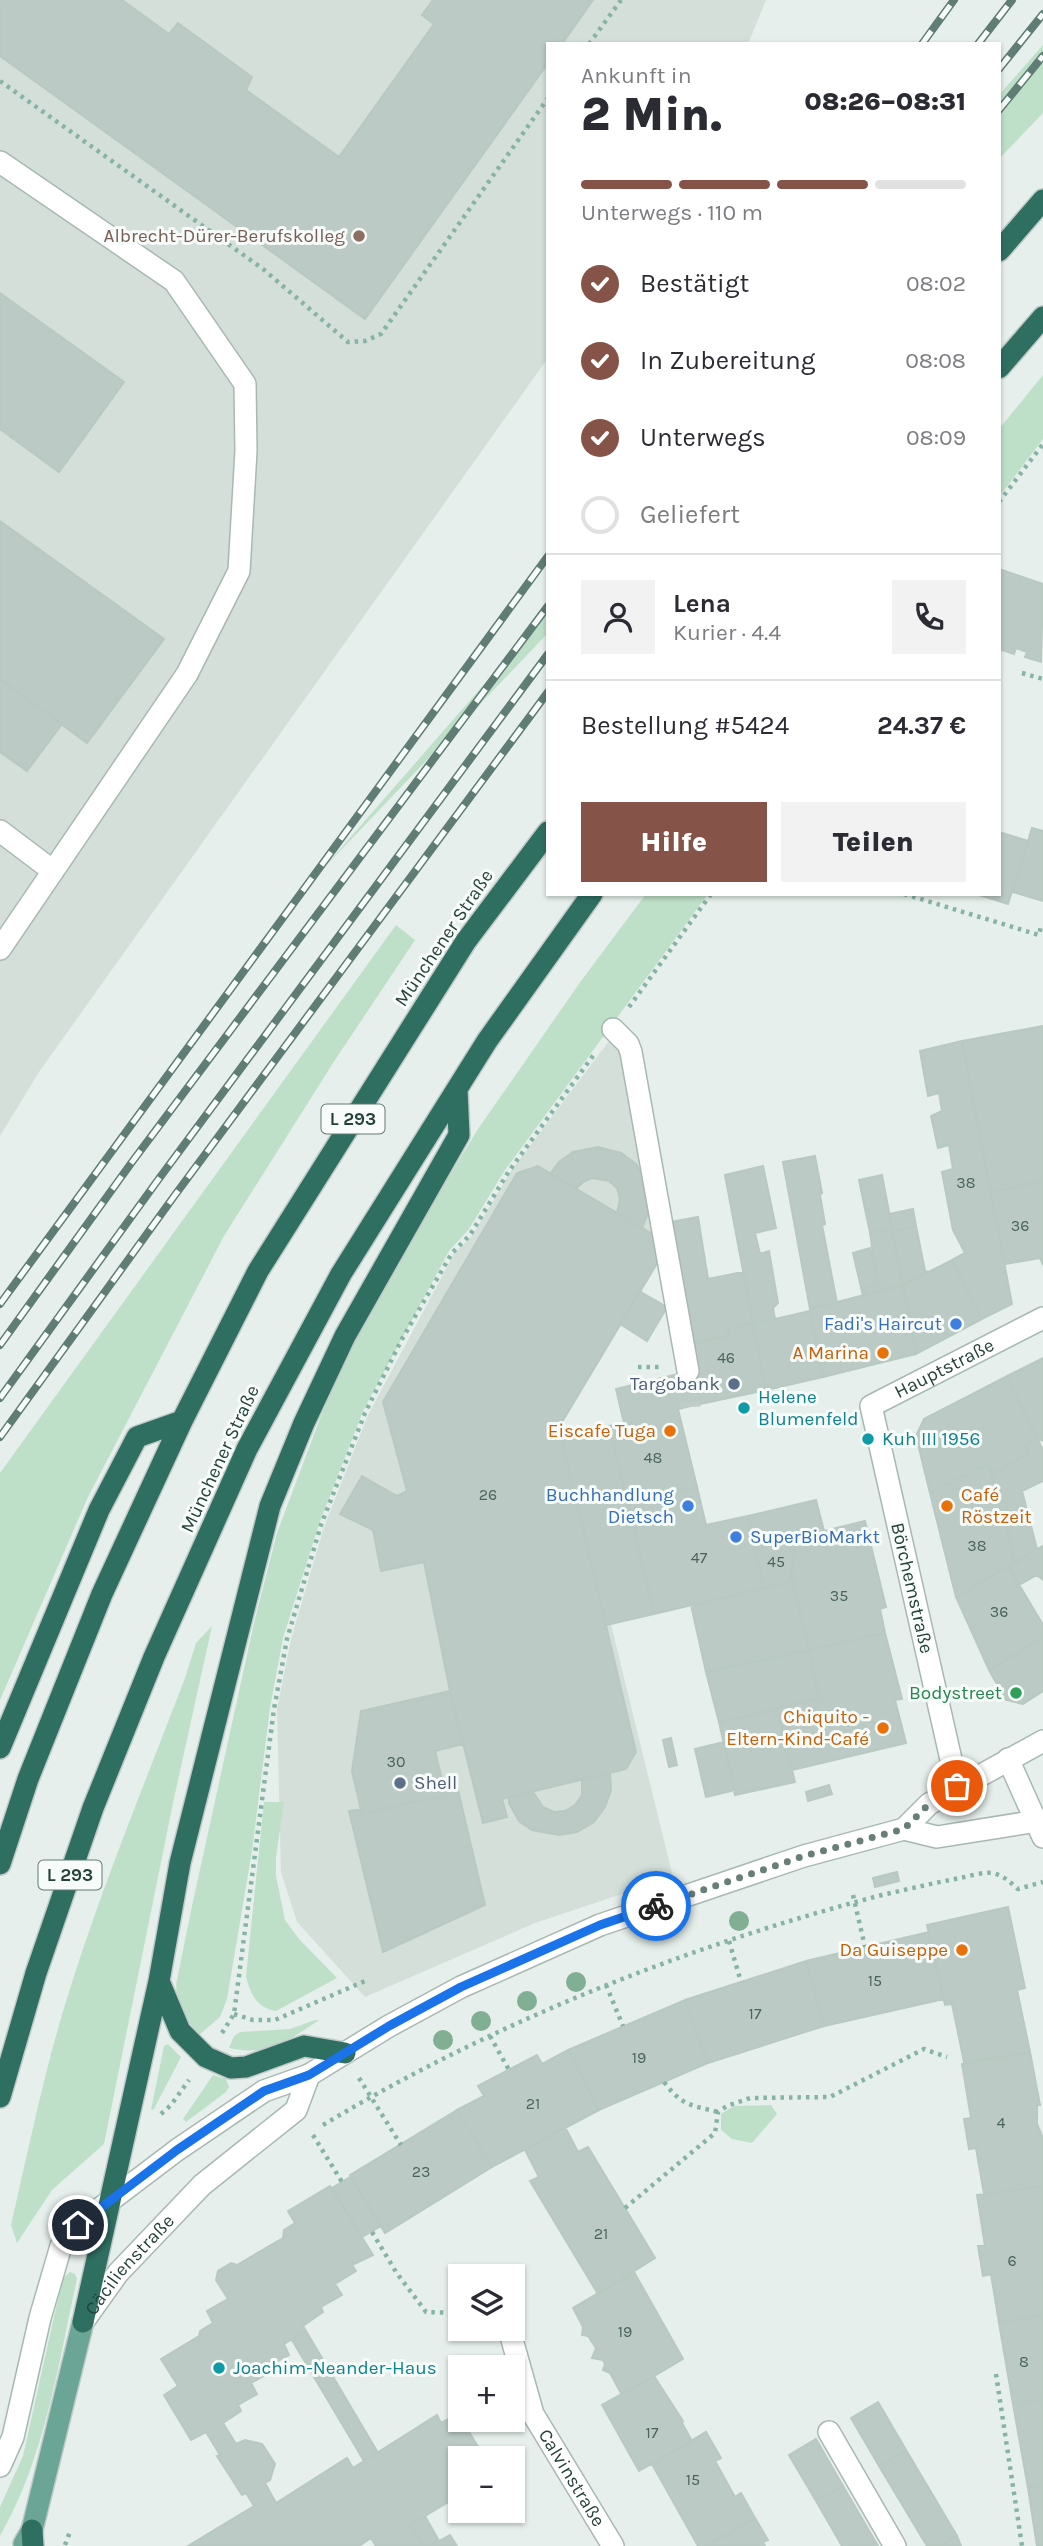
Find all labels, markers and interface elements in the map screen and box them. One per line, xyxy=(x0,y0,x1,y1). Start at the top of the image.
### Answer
text: Ankunft in xyxy=(581,62,692,89)
text: 08:26–08:31 xyxy=(804,86,966,117)
text: 2 Min. xyxy=(581,88,722,142)
text: Unterwegs · 110 m xyxy=(581,199,763,226)
place label: Albrecht-Dürer-Berufskolleg xyxy=(104,225,345,247)
marker: Albrecht-Dürer-Berufskolleg xyxy=(351,228,367,244)
icon: check xyxy=(581,265,619,303)
text: Bestätigt xyxy=(640,268,749,299)
text: 08:02 xyxy=(906,270,966,297)
icon: check xyxy=(581,342,619,380)
text: In Zubereitung xyxy=(640,345,815,376)
text: 08:08 xyxy=(905,347,966,374)
icon: check xyxy=(581,419,619,457)
text: Unterwegs xyxy=(640,422,766,453)
text: 08:09 xyxy=(906,424,966,451)
text: Geliefert xyxy=(640,499,740,530)
button: person xyxy=(581,580,655,654)
button: phone xyxy=(892,580,966,654)
text: Lena xyxy=(673,588,731,619)
text: Kurier · 4.4 xyxy=(673,619,781,646)
text: Bestellung #5424 xyxy=(581,710,789,741)
text: 24.37 € xyxy=(877,710,966,741)
button: Hilfe xyxy=(581,802,767,882)
button: Teilen xyxy=(781,802,966,882)
street label: Münchener Straße xyxy=(390,865,498,1011)
road number: L 293 xyxy=(322,1104,384,1134)
house number: 38 xyxy=(956,1173,976,1192)
house number: 36 xyxy=(1011,1216,1029,1235)
place label: Fadi's Haircut xyxy=(824,1313,942,1335)
marker: Fadi's Haircut xyxy=(948,1316,964,1332)
street label: Hauptstraße xyxy=(891,1334,998,1403)
place label: A Marina xyxy=(793,1342,869,1364)
marker: A Marina xyxy=(875,1345,891,1361)
house number: 46 xyxy=(717,1348,735,1367)
place label: Targobank xyxy=(630,1373,720,1395)
marker: Targobank xyxy=(726,1376,742,1392)
street label: Münchener Straße xyxy=(176,1382,264,1536)
place label: Helene Blumenfeld xyxy=(758,1386,858,1430)
marker: Helene Blumenfeld xyxy=(736,1400,752,1416)
place label: Eiscafe Tuga xyxy=(548,1420,656,1442)
marker: Eiscafe Tuga xyxy=(662,1423,678,1439)
place label: Kuh III 1956 xyxy=(882,1428,980,1450)
marker: Kuh III 1956 xyxy=(860,1431,876,1447)
house number: 48 xyxy=(644,1448,662,1467)
place label: Buchhandlung Dietsch xyxy=(546,1484,674,1528)
place label: Café Röstzeit xyxy=(961,1484,1032,1528)
house number: 26 xyxy=(479,1485,497,1504)
marker: Buchhandlung Dietsch xyxy=(680,1498,696,1514)
marker: Café Röstzeit xyxy=(939,1498,955,1514)
street label: Börchemstraße xyxy=(886,1520,938,1656)
place label: SuperBioMarkt xyxy=(750,1526,880,1548)
marker: SuperBioMarkt xyxy=(728,1529,744,1545)
house number: 38 xyxy=(967,1536,987,1555)
house number: 47 xyxy=(691,1548,708,1567)
house number: 45 xyxy=(767,1552,785,1571)
house number: 35 xyxy=(830,1586,848,1605)
house number: 36 xyxy=(990,1602,1008,1621)
place label: Bodystreet xyxy=(909,1682,1002,1704)
marker: Bodystreet xyxy=(1008,1685,1024,1701)
place label: Chiquito - Eltern-Kind-Café xyxy=(726,1706,869,1750)
marker: Chiquito - Eltern-Kind-Café xyxy=(875,1720,891,1736)
house number: 30 xyxy=(387,1752,405,1771)
pin xyxy=(927,1756,987,1816)
icon: bag xyxy=(938,1767,976,1805)
place label: Shell xyxy=(414,1772,457,1794)
marker: Shell xyxy=(392,1775,408,1791)
road number: L 293 xyxy=(38,1860,102,1889)
courier xyxy=(621,1871,691,1941)
icon: bike xyxy=(637,1887,675,1925)
place label: Da Guiseppe xyxy=(839,1939,948,1961)
marker: Da Guiseppe xyxy=(954,1942,970,1958)
house number: 15 xyxy=(868,1971,882,1990)
house number: 17 xyxy=(749,2004,762,2023)
house number: 19 xyxy=(632,2048,646,2067)
house number: 21 xyxy=(526,2094,540,2113)
house number: 4 xyxy=(997,2113,1006,2132)
house number: 23 xyxy=(412,2162,430,2181)
pin xyxy=(48,2195,108,2255)
icon: home xyxy=(59,2206,97,2244)
street label: Cäcilienstraße xyxy=(81,2210,179,2319)
house number: 21 xyxy=(594,2224,608,2243)
house number: 6 xyxy=(1007,2251,1017,2270)
map controls xyxy=(448,2264,525,2523)
button: layers xyxy=(448,2264,525,2341)
house number: 19 xyxy=(618,2322,632,2341)
house number: 8 xyxy=(1019,2352,1029,2371)
button: + xyxy=(448,2355,525,2432)
place label: Joachim-Neander-Haus xyxy=(233,2357,437,2379)
marker: Joachim-Neander-Haus xyxy=(211,2360,227,2376)
house number: 17 xyxy=(646,2423,659,2442)
street label: Calvinstraße xyxy=(534,2425,610,2531)
button: − xyxy=(448,2446,525,2523)
house number: 15 xyxy=(686,2470,700,2489)

